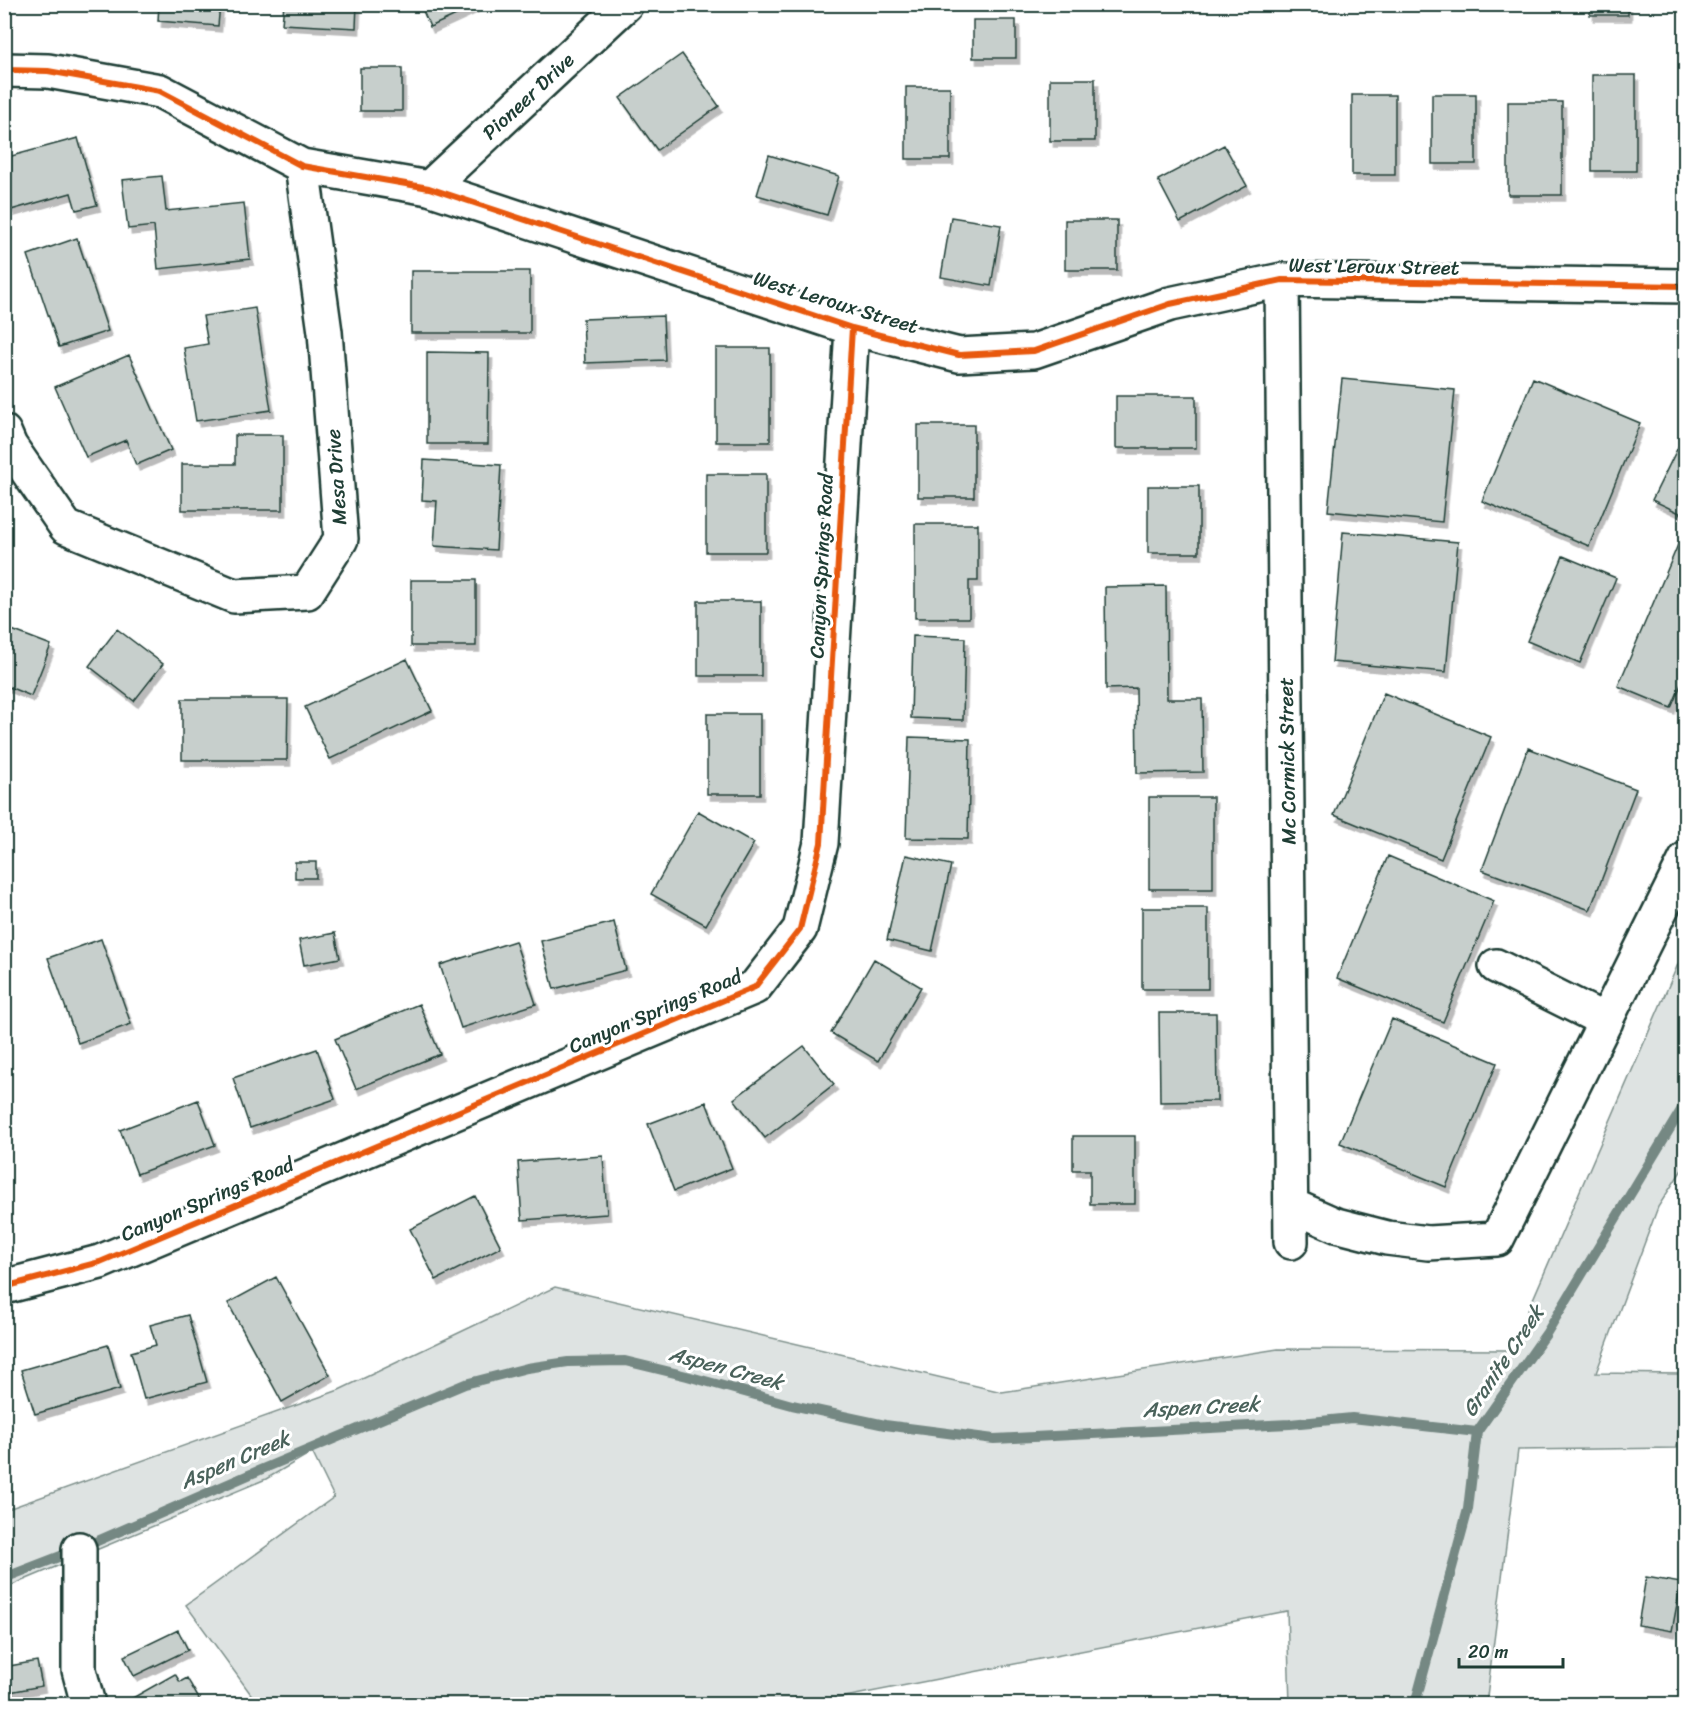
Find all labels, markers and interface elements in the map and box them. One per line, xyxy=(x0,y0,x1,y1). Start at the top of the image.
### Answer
street label: Pioneer Drive xyxy=(474,44,583,149)
street label: West Leroux Street xyxy=(1288,248,1460,285)
street label: West Leroux Street xyxy=(749,261,923,344)
street label: Mesa Drive xyxy=(316,428,357,526)
street label: Canyon Springs Road xyxy=(799,471,844,659)
street label: Mc Cormick Street xyxy=(1269,677,1306,845)
street label: Canyon Springs Road xyxy=(563,959,749,1064)
street label: Canyon Springs Road xyxy=(115,1147,301,1252)
water label: Granite Creek xyxy=(1451,1295,1556,1425)
water label: Aspen Creek xyxy=(664,1334,790,1402)
water label: Aspen Creek xyxy=(1141,1385,1263,1429)
water label: Aspen Creek xyxy=(173,1419,298,1501)
scale bar xyxy=(1459,1631,1562,1669)
text: 20 m xyxy=(1468,1636,1508,1668)

